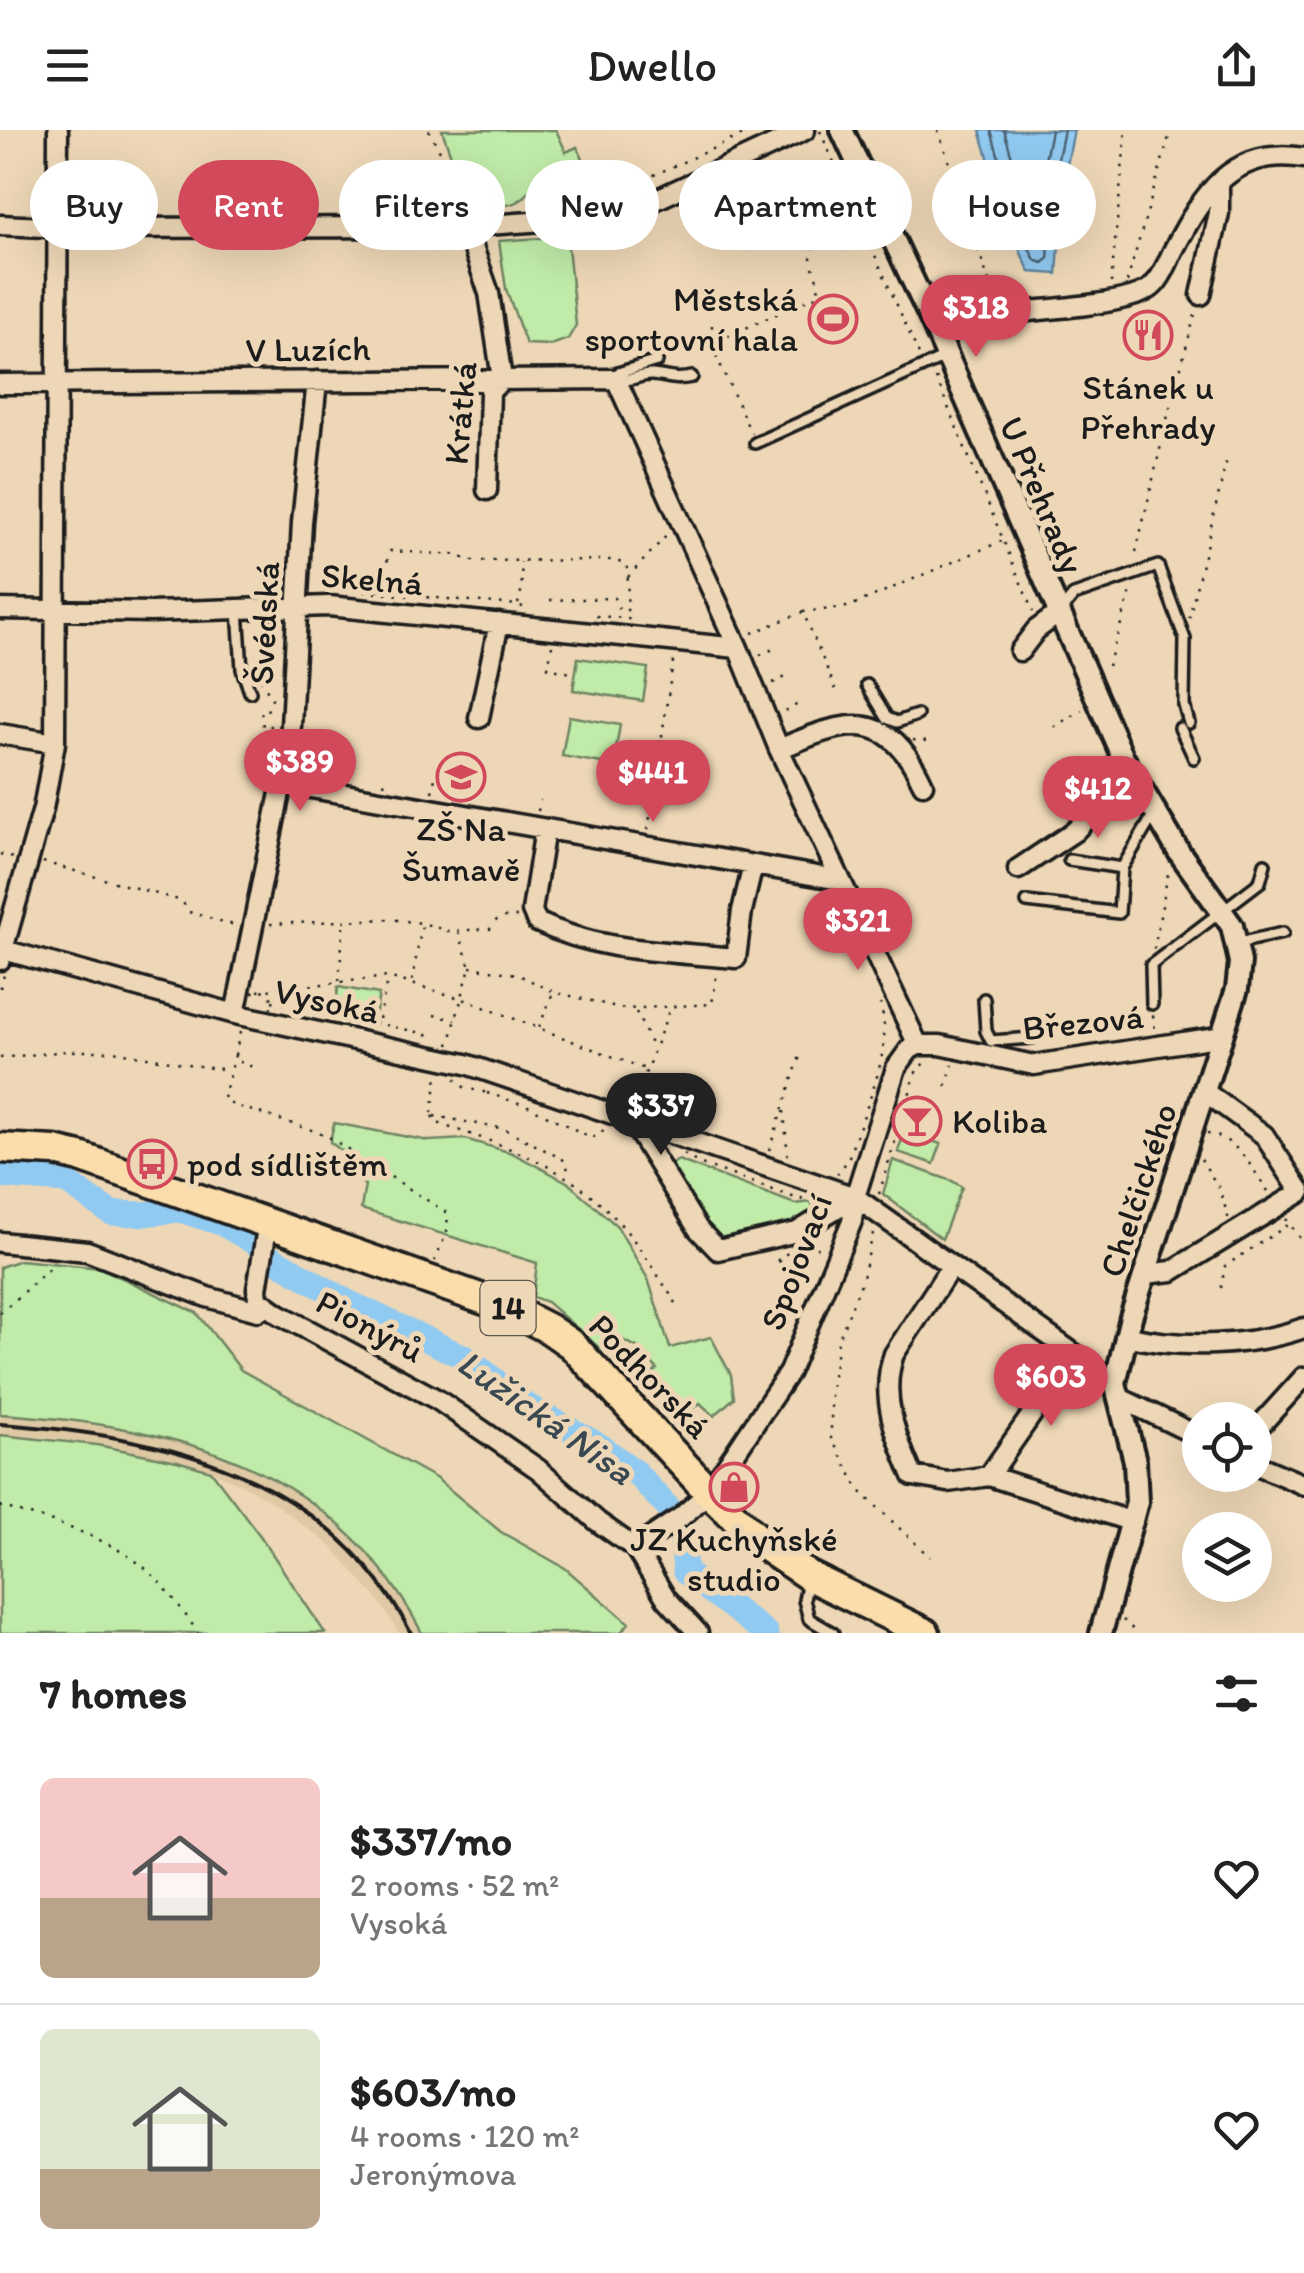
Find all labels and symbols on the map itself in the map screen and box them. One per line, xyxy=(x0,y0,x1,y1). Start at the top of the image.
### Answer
pin: $318 xyxy=(917,275,1035,360)
place label: Městská sportovní hala xyxy=(584,278,798,360)
sports icon: Městská sportovní hala xyxy=(807,293,859,345)
restaurant icon: Stánek u Přehrady xyxy=(1122,309,1174,361)
street label: V Luzích xyxy=(245,327,371,371)
street label: Krátká xyxy=(435,360,485,466)
place label: Stánek u Přehrady xyxy=(1080,366,1216,448)
street label: U Přehrady xyxy=(990,410,1094,580)
street label: Skelná xyxy=(319,554,425,604)
street label: Švédská xyxy=(240,560,288,686)
pin: $389 xyxy=(241,729,359,814)
pin: $441 xyxy=(594,740,712,825)
school or university icon: ZŠ Na Šumavě xyxy=(435,751,487,803)
pin: $412 xyxy=(1039,756,1157,841)
place label: ZŠ Na Šumavě xyxy=(402,808,520,890)
pin: $321 xyxy=(799,888,917,973)
street label: Vysoká xyxy=(271,969,383,1033)
street label: Březová xyxy=(1020,995,1146,1049)
pin: $337 xyxy=(602,1073,720,1158)
bar icon: Koliba xyxy=(891,1095,943,1147)
street label: Chelčického xyxy=(1090,1098,1186,1282)
place label: Koliba xyxy=(952,1100,1047,1142)
bus stop icon: pod sídlištěm xyxy=(126,1138,178,1190)
place label: pod sídlištěm xyxy=(187,1143,388,1185)
street label: Spojovací xyxy=(751,1188,841,1336)
street label: Pionýrů xyxy=(309,1280,431,1372)
road number: 14 xyxy=(480,1281,536,1335)
street label: Podhorská xyxy=(580,1305,720,1447)
water label: Lužická Nisa xyxy=(449,1339,643,1495)
pin: $603 xyxy=(992,1344,1110,1429)
shop icon: JZ Kuchyňské studio xyxy=(708,1461,760,1513)
place label: JZ Kuchyňské studio xyxy=(630,1518,838,1600)

